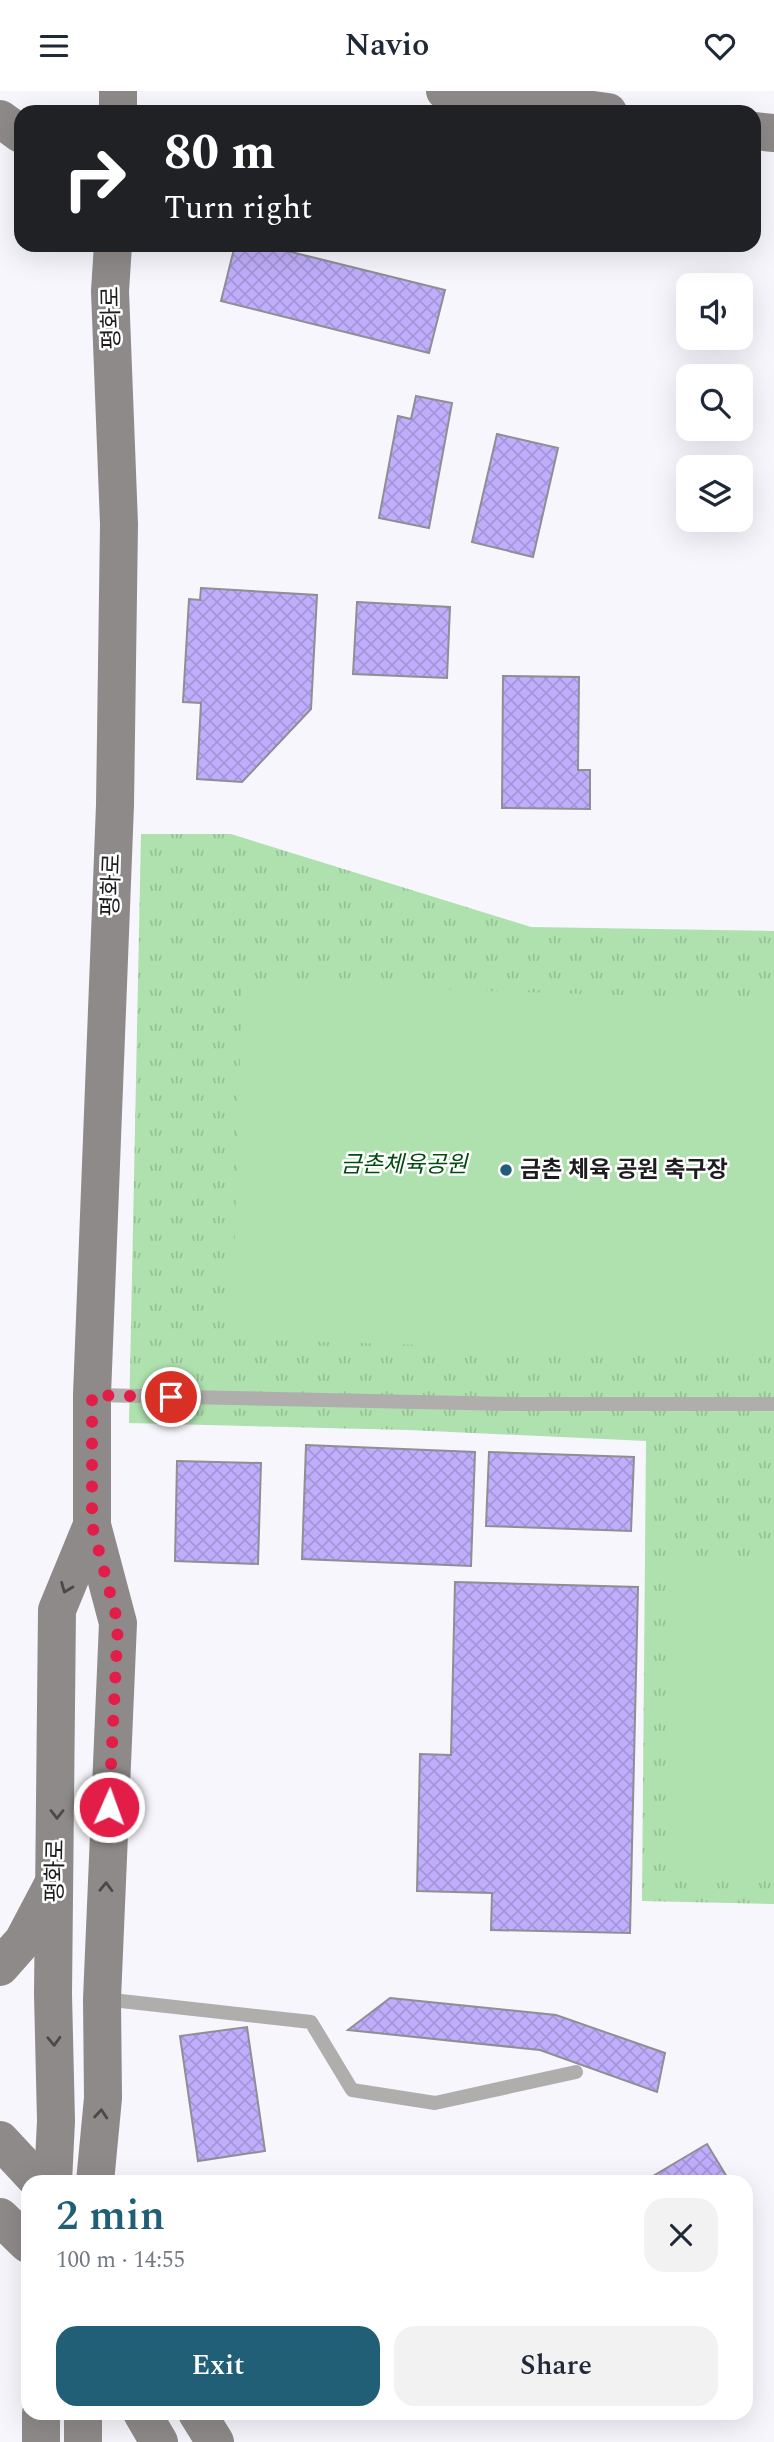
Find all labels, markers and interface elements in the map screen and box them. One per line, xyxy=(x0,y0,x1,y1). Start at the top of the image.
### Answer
text: Navio xyxy=(344,21,430,70)
icon: menu xyxy=(35,27,73,65)
icon: heart xyxy=(701,27,739,65)
text: 80 m xyxy=(164,116,275,191)
icon: right xyxy=(49,133,140,224)
text: Turn right xyxy=(164,184,312,233)
map controls xyxy=(676,273,753,532)
button: sound xyxy=(676,273,753,350)
street label: 평화로 xyxy=(94,286,130,350)
button: search xyxy=(676,364,753,441)
button: layers xyxy=(676,455,753,532)
street label: 평화로 xyxy=(93,853,131,917)
park label: 금촌체육공원 xyxy=(341,1148,469,1183)
place label: 금촌 체육 공원 축구장 xyxy=(520,1153,728,1188)
marker: 금촌 체육 공원 축구장 xyxy=(498,1162,514,1178)
pin xyxy=(141,1367,201,1427)
icon: arrive xyxy=(152,1378,190,1416)
one-way arrow xyxy=(61,1582,75,1594)
position arrow xyxy=(72,1770,146,1844)
one-way arrow xyxy=(49,1809,65,1820)
street label: 평화로 xyxy=(38,1839,74,1903)
one-way arrow xyxy=(99,1881,114,1892)
one-way arrow xyxy=(46,2037,62,2047)
one-way arrow xyxy=(93,2108,108,2119)
text: 2 min xyxy=(56,2185,165,2248)
button: close xyxy=(644,2198,718,2272)
text: 100 m · 14:55 xyxy=(56,2243,185,2278)
button: Exit xyxy=(56,2326,380,2406)
button: Share xyxy=(394,2326,718,2406)

